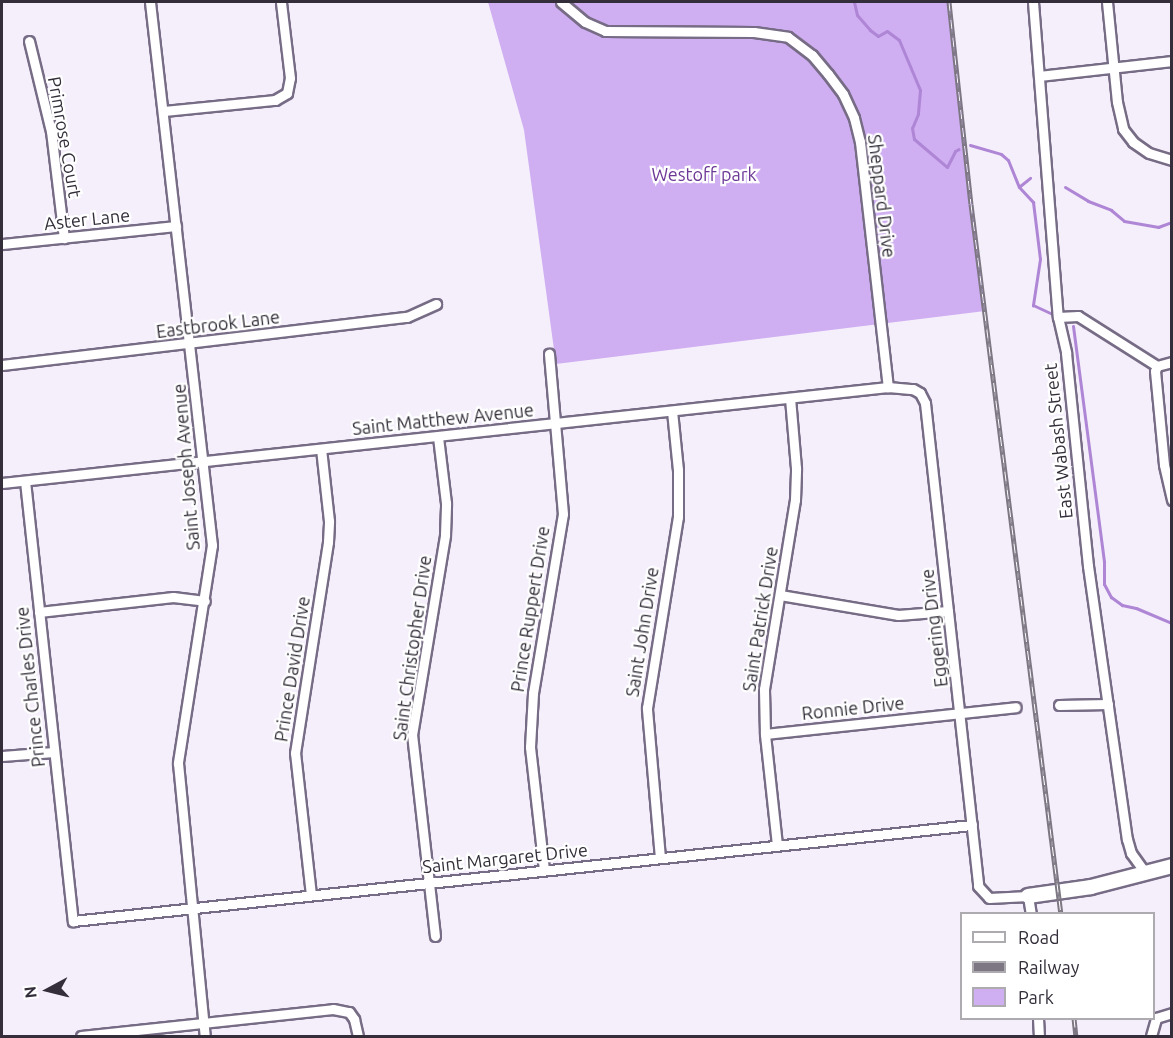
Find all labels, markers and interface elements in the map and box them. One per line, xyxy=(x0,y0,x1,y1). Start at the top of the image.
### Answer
street label: Primrose Court xyxy=(44,75,86,199)
street label: Sheppard Drive xyxy=(864,133,900,259)
park label: Westoff park xyxy=(651,163,757,185)
street label: Aster Lane xyxy=(43,204,131,234)
street label: Eastbrook Lane xyxy=(155,306,281,342)
street label: East Wabash Street xyxy=(1039,362,1077,520)
street label: Saint Joseph Avenue xyxy=(168,383,204,551)
street label: Saint Matthew Avenue xyxy=(351,399,535,439)
street label: Prince Ruppert Drive xyxy=(506,525,554,693)
street label: Saint Patrick Drive xyxy=(738,545,782,693)
street label: Saint Christopher Drive xyxy=(388,554,436,742)
street label: Saint John Drive xyxy=(621,566,663,698)
street label: Eggering Drive xyxy=(916,568,952,688)
street label: Prince David Drive xyxy=(270,595,314,743)
street label: Prince Charles Drive xyxy=(11,606,49,768)
street label: Ronnie Drive xyxy=(801,692,905,724)
street label: Saint Margaret Drive xyxy=(421,839,589,877)
legend xyxy=(960,912,1155,1020)
text: Road xyxy=(1018,927,1060,947)
text: Railway xyxy=(1018,957,1079,977)
north arrow xyxy=(18,960,78,1020)
text: N xyxy=(20,985,40,999)
text: Park xyxy=(1018,987,1054,1007)

